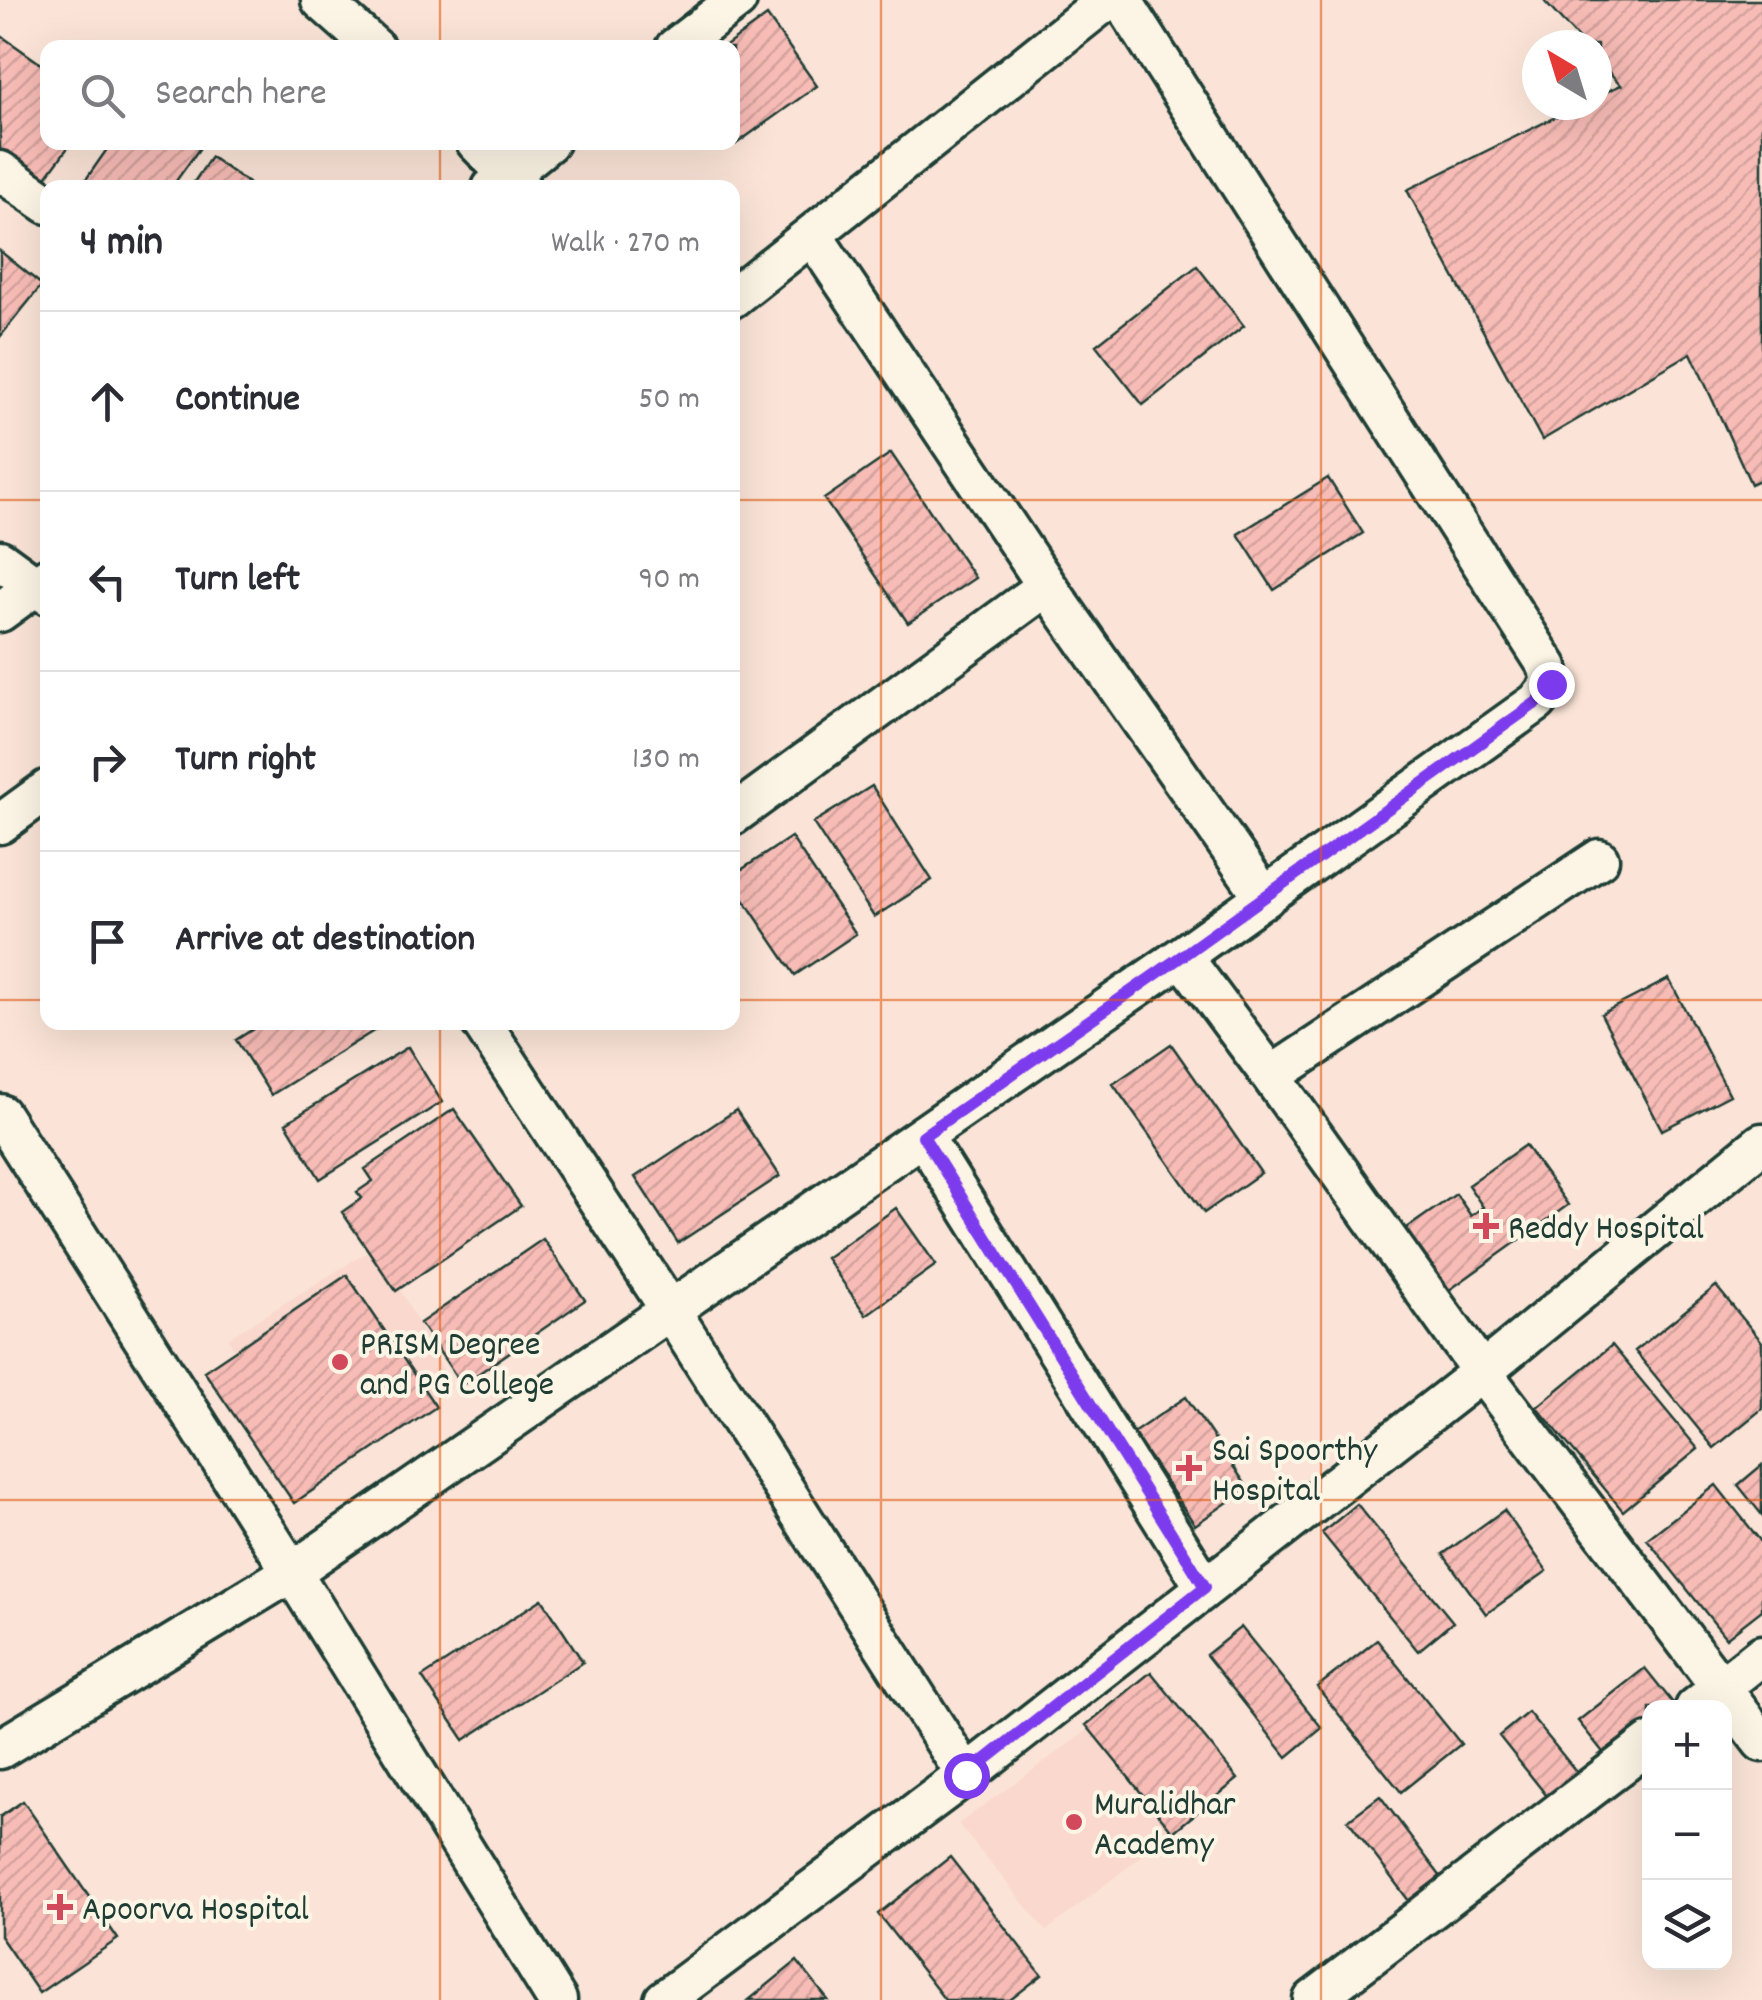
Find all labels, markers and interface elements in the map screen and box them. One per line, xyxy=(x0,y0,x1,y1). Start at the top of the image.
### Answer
north arrow xyxy=(1522,30,1612,120)
search box xyxy=(40,40,740,150)
icon: search xyxy=(75,68,130,123)
text: Search here xyxy=(155,68,327,123)
text: 4 min xyxy=(80,215,163,275)
text: Walk · 270 m xyxy=(551,222,700,268)
icon: ahead xyxy=(80,374,135,429)
text: Continue xyxy=(175,374,300,429)
text: 50 m xyxy=(638,378,700,424)
icon: left xyxy=(80,554,135,609)
text: Turn left xyxy=(175,554,300,609)
text: 90 m xyxy=(639,558,700,604)
route end xyxy=(1529,662,1575,708)
icon: right xyxy=(80,734,135,789)
text: Turn right xyxy=(175,734,316,789)
text: 130 m xyxy=(632,738,700,784)
icon: arrive xyxy=(80,914,135,969)
text: Arrive at destination xyxy=(175,914,475,969)
place label: Reddy Hospital xyxy=(1508,1206,1704,1256)
marker: Reddy Hospital xyxy=(1473,1213,1499,1239)
place label: PRISM Degree and PG College xyxy=(360,1322,554,1412)
marker: PRISM Degree and PG College xyxy=(329,1351,351,1373)
place label: Sai Spoorthy Hospital xyxy=(1212,1428,1378,1518)
marker: Sai Spoorthy Hospital xyxy=(1176,1455,1202,1481)
map controls xyxy=(1642,1700,1732,1970)
button: + xyxy=(1642,1700,1732,1790)
route start xyxy=(944,1753,990,1799)
place label: Muralidhar Academy xyxy=(1094,1782,1236,1872)
button: − xyxy=(1642,1790,1732,1880)
marker: Muralidhar Academy xyxy=(1063,1811,1085,1833)
button: layers xyxy=(1642,1880,1732,1970)
place label: Apoorva Hospital xyxy=(82,1887,309,1937)
marker: Apoorva Hospital xyxy=(47,1894,73,1920)

